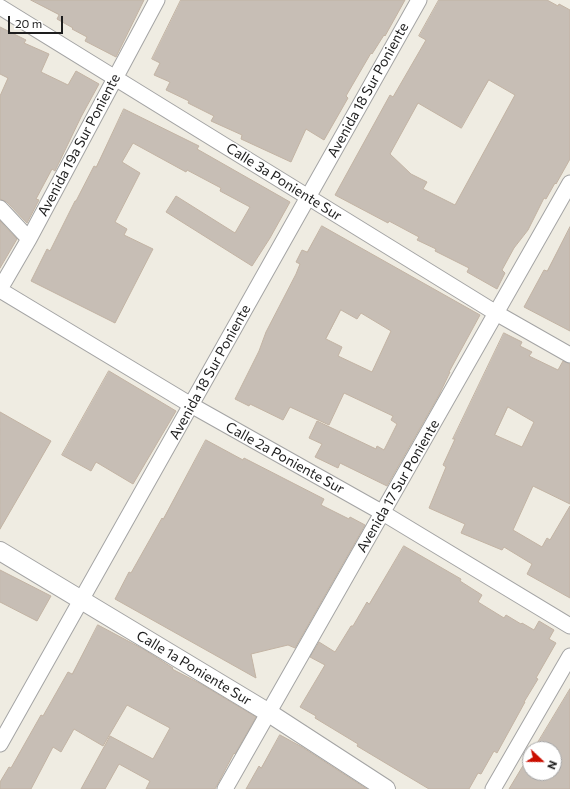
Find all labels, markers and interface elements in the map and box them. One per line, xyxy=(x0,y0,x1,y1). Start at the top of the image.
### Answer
scale bar xyxy=(10,8,65,34)
text: 20 m xyxy=(15,16,42,30)
street label: Avenida 18 Sur Poniente xyxy=(324,20,412,160)
street label: Avenida 19a Sur Poniente xyxy=(34,71,124,219)
street label: Calle 3a Poniente Sur xyxy=(223,140,345,224)
street label: Avenida 18 Sur Poniente xyxy=(166,302,254,442)
street label: Avenida 17 Sur Poniente xyxy=(353,417,443,555)
street label: Calle 2a Poniente Sur xyxy=(223,418,347,498)
street label: Calle 1a Poniente Sur xyxy=(133,627,255,709)
north arrow xyxy=(522,741,562,781)
text: N xyxy=(545,759,560,772)

